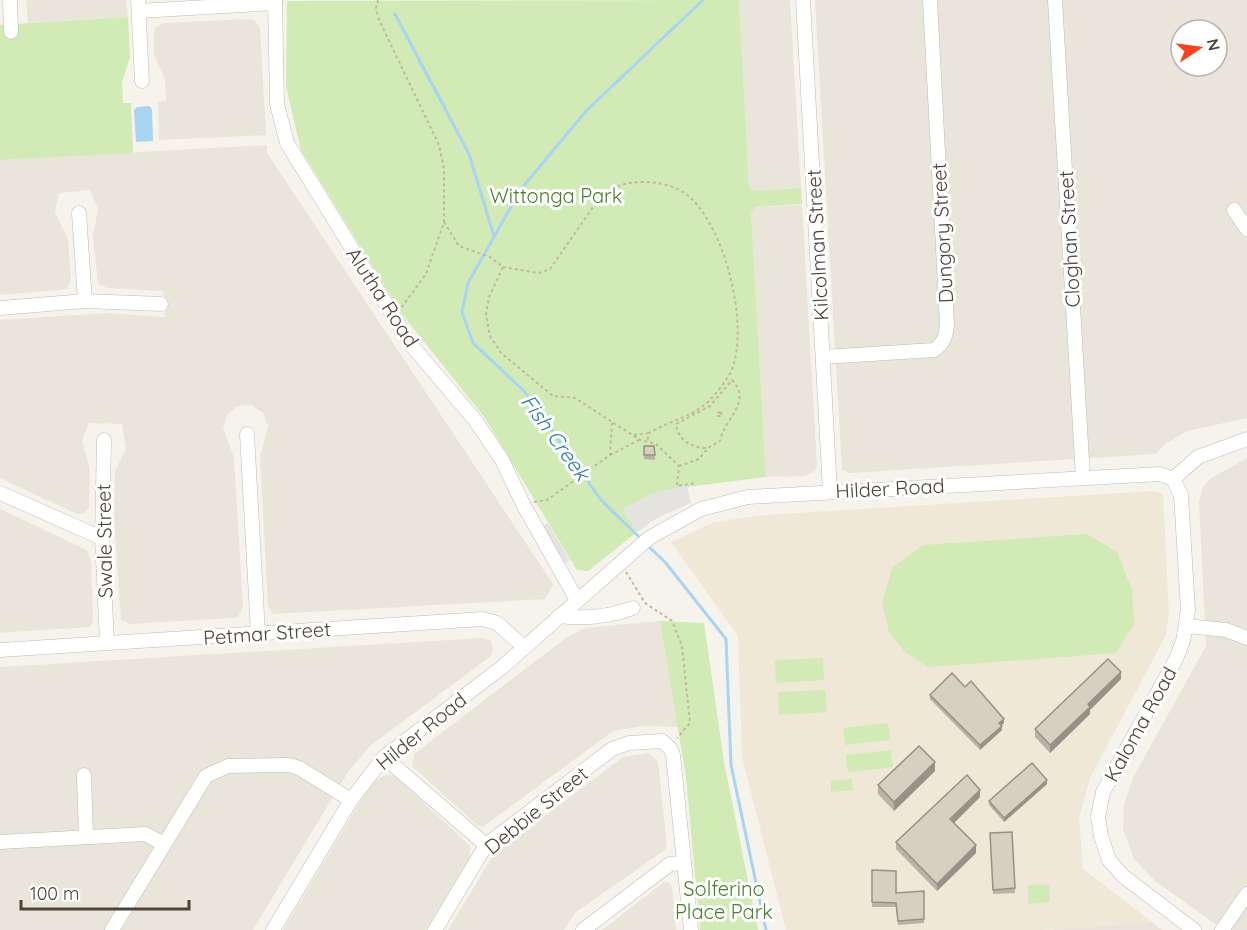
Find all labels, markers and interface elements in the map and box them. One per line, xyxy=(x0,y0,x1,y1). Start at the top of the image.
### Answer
north arrow xyxy=(1169,18,1229,78)
text: N xyxy=(1203,37,1225,53)
street label: Dungory Street xyxy=(926,162,958,304)
street label: Kilcolman Street xyxy=(801,169,833,321)
street label: Cloghan Street xyxy=(1053,170,1085,308)
park label: Wittonga Park xyxy=(490,183,623,208)
street label: Alutha Road xyxy=(341,242,425,352)
water label: Fish Creek xyxy=(516,389,597,487)
street label: Hilder Road xyxy=(835,473,945,503)
street label: Swale Street xyxy=(91,483,117,598)
street label: Petmar Street xyxy=(202,616,332,650)
street label: Kaloma Road xyxy=(1098,662,1182,786)
street label: Hilder Road xyxy=(371,687,471,775)
street label: Debbie Street xyxy=(479,761,593,859)
scale bar xyxy=(21,873,189,911)
park label: Solferino Place Park xyxy=(675,876,773,924)
text: 100 m xyxy=(30,882,79,905)

